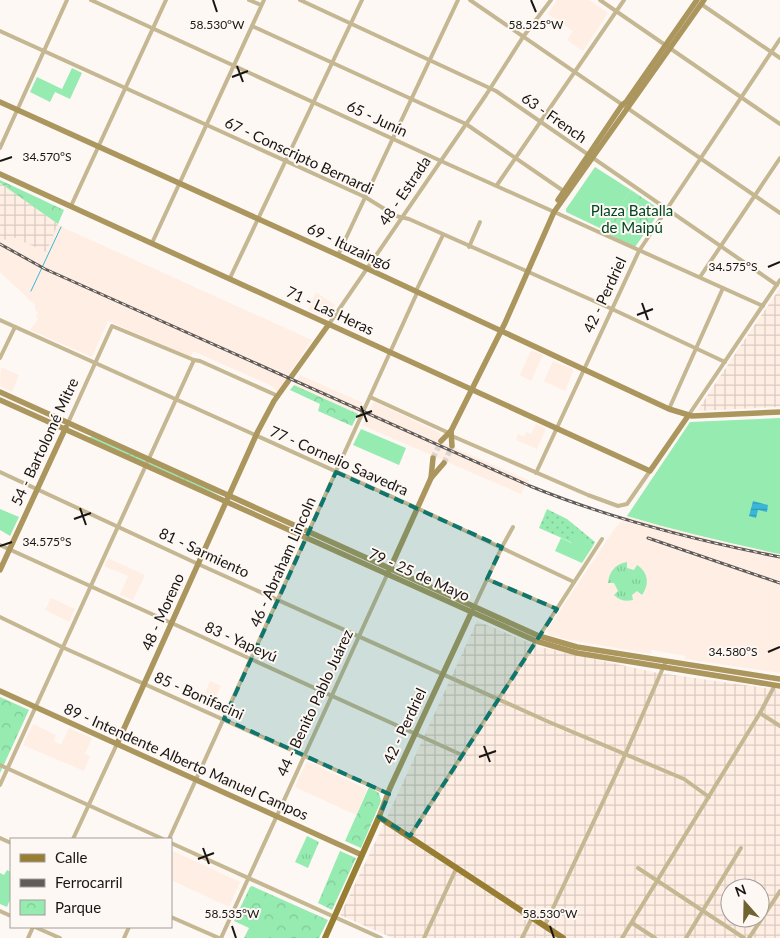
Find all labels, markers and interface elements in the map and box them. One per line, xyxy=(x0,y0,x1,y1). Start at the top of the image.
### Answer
text: 58.530°W xyxy=(189,17,245,32)
text: 58.525°W xyxy=(508,17,564,32)
street label: 63 - French xyxy=(519,88,591,146)
street label: 65 - Junín xyxy=(344,96,411,140)
street label: 67 - Conscripto Bernardi xyxy=(222,113,377,197)
text: 34.570°S xyxy=(22,149,72,164)
street label: 48 - Estrada xyxy=(374,152,434,229)
park label: Plaza Batalla de Maipú xyxy=(591,201,673,236)
street label: 69 - Ituzaingó xyxy=(304,219,394,273)
street label: 42 - Perdriel xyxy=(579,254,629,335)
text: 34.575°S xyxy=(708,259,758,274)
street label: 71 - Las Heras xyxy=(284,282,377,338)
street label: 54 - Bartolomé Mitre xyxy=(7,375,82,508)
street label: 77 - Cornelio Saavedra xyxy=(267,421,411,499)
street label: 46 - Abraham Lincoln xyxy=(245,494,319,629)
street label: 81 - Sarmiento xyxy=(156,523,252,581)
text: 34.575°S xyxy=(22,534,72,549)
street label: 79 - 25 de Mayo xyxy=(366,544,473,604)
street label: 48 - Moreno xyxy=(137,570,187,653)
street label: 83 - Yapeyú xyxy=(202,617,280,665)
street label: 44 - Benito Pablo Juárez xyxy=(272,626,356,779)
text: 34.580°S xyxy=(708,644,758,659)
street label: 85 - Bonifacini xyxy=(152,667,247,723)
street label: 42 - Perdriel xyxy=(379,685,429,766)
street label: 89 - Intendente Alberto Manuel Campos xyxy=(62,699,311,823)
legend xyxy=(10,838,172,928)
text: Calle xyxy=(55,848,88,866)
text: Ferrocarril xyxy=(55,873,123,891)
north arrow xyxy=(720,878,770,928)
text: N xyxy=(732,880,748,900)
text: Parque xyxy=(55,898,101,916)
text: 58.535°W xyxy=(204,906,260,921)
text: 58.530°W xyxy=(522,906,578,921)

